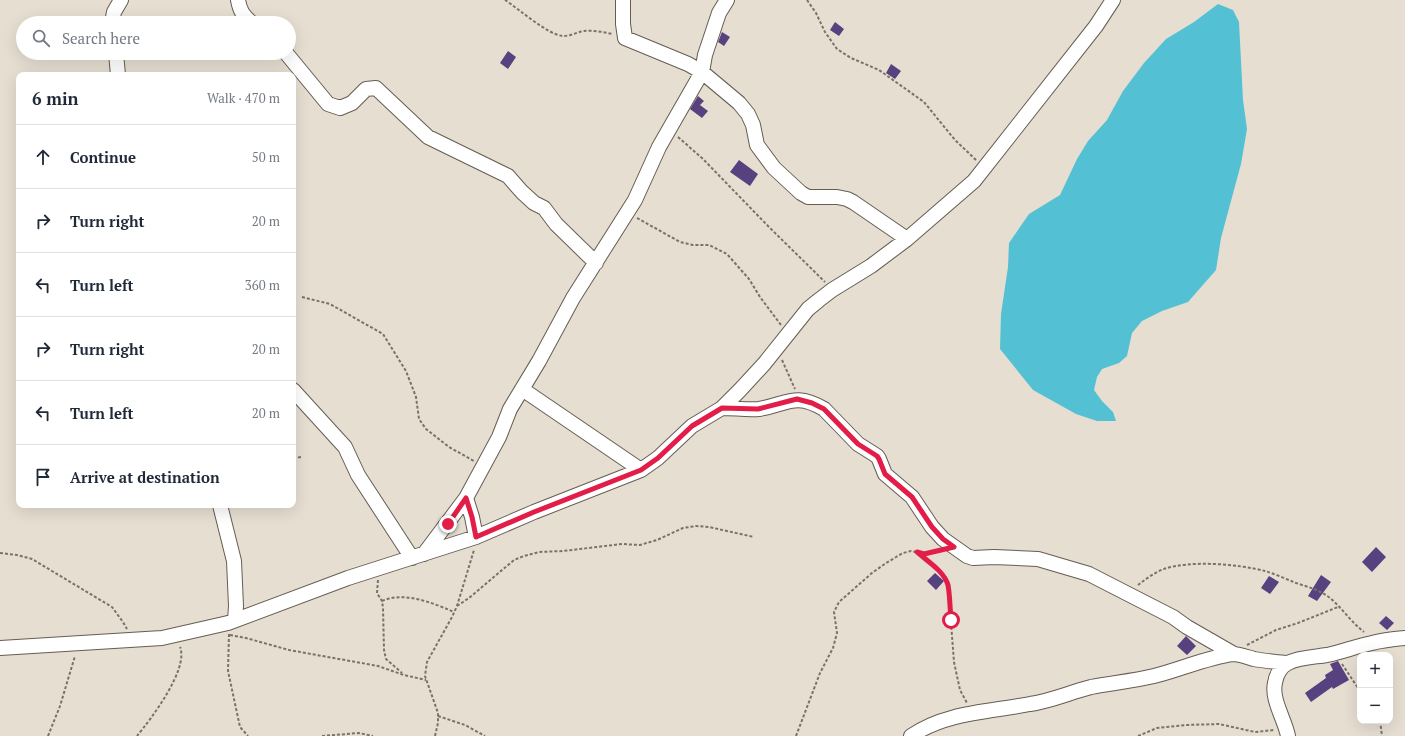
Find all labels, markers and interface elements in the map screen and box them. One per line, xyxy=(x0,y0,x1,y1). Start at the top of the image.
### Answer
search box xyxy=(16,16,296,60)
icon: search xyxy=(30,27,52,49)
text: Search here xyxy=(62,28,140,48)
text: 6 min xyxy=(32,87,79,110)
text: Walk · 470 m xyxy=(207,89,280,107)
icon: ahead xyxy=(32,146,54,168)
text: Continue xyxy=(70,147,136,167)
text: 50 m xyxy=(252,148,280,166)
icon: right xyxy=(32,210,54,232)
text: Turn right xyxy=(70,211,145,231)
text: 20 m xyxy=(252,212,280,230)
icon: left xyxy=(32,274,54,296)
text: Turn left xyxy=(70,275,134,295)
text: 360 m xyxy=(245,276,280,294)
icon: right xyxy=(32,338,54,360)
text: Turn right xyxy=(70,339,145,359)
text: 20 m xyxy=(252,340,280,358)
icon: left xyxy=(32,402,54,424)
text: Turn left xyxy=(70,403,134,423)
text: 20 m xyxy=(252,404,280,422)
icon: arrive xyxy=(32,466,54,488)
text: Arrive at destination xyxy=(70,467,220,487)
route end xyxy=(439,515,457,533)
route start xyxy=(942,611,960,629)
map controls xyxy=(1357,652,1393,724)
button: + xyxy=(1357,652,1393,688)
button: − xyxy=(1357,688,1393,724)

